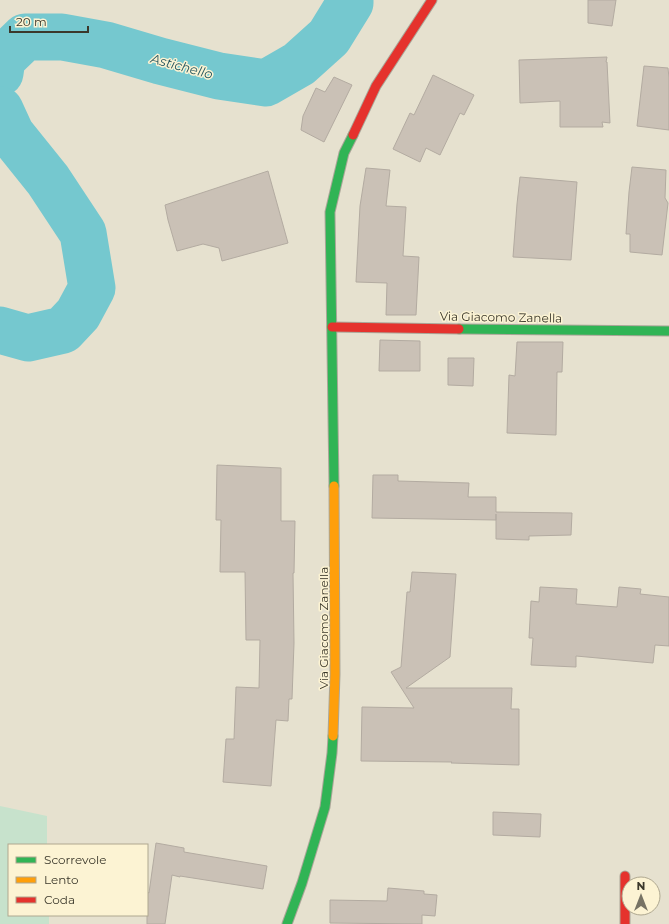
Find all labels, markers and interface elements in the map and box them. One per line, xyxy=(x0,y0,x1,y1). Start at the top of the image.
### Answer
scale bar xyxy=(10,8,88,34)
text: 20 m xyxy=(16,14,47,29)
water label: Astichello xyxy=(148,50,215,82)
street label: Via Giacomo Zanella xyxy=(440,308,562,326)
street label: Via Giacomo Zanella xyxy=(316,567,331,689)
legend xyxy=(8,844,148,916)
text: Scorrevole xyxy=(44,852,106,867)
text: Lento xyxy=(44,872,79,887)
north arrow xyxy=(621,876,661,916)
text: N xyxy=(637,879,645,893)
text: Coda xyxy=(44,892,75,907)

